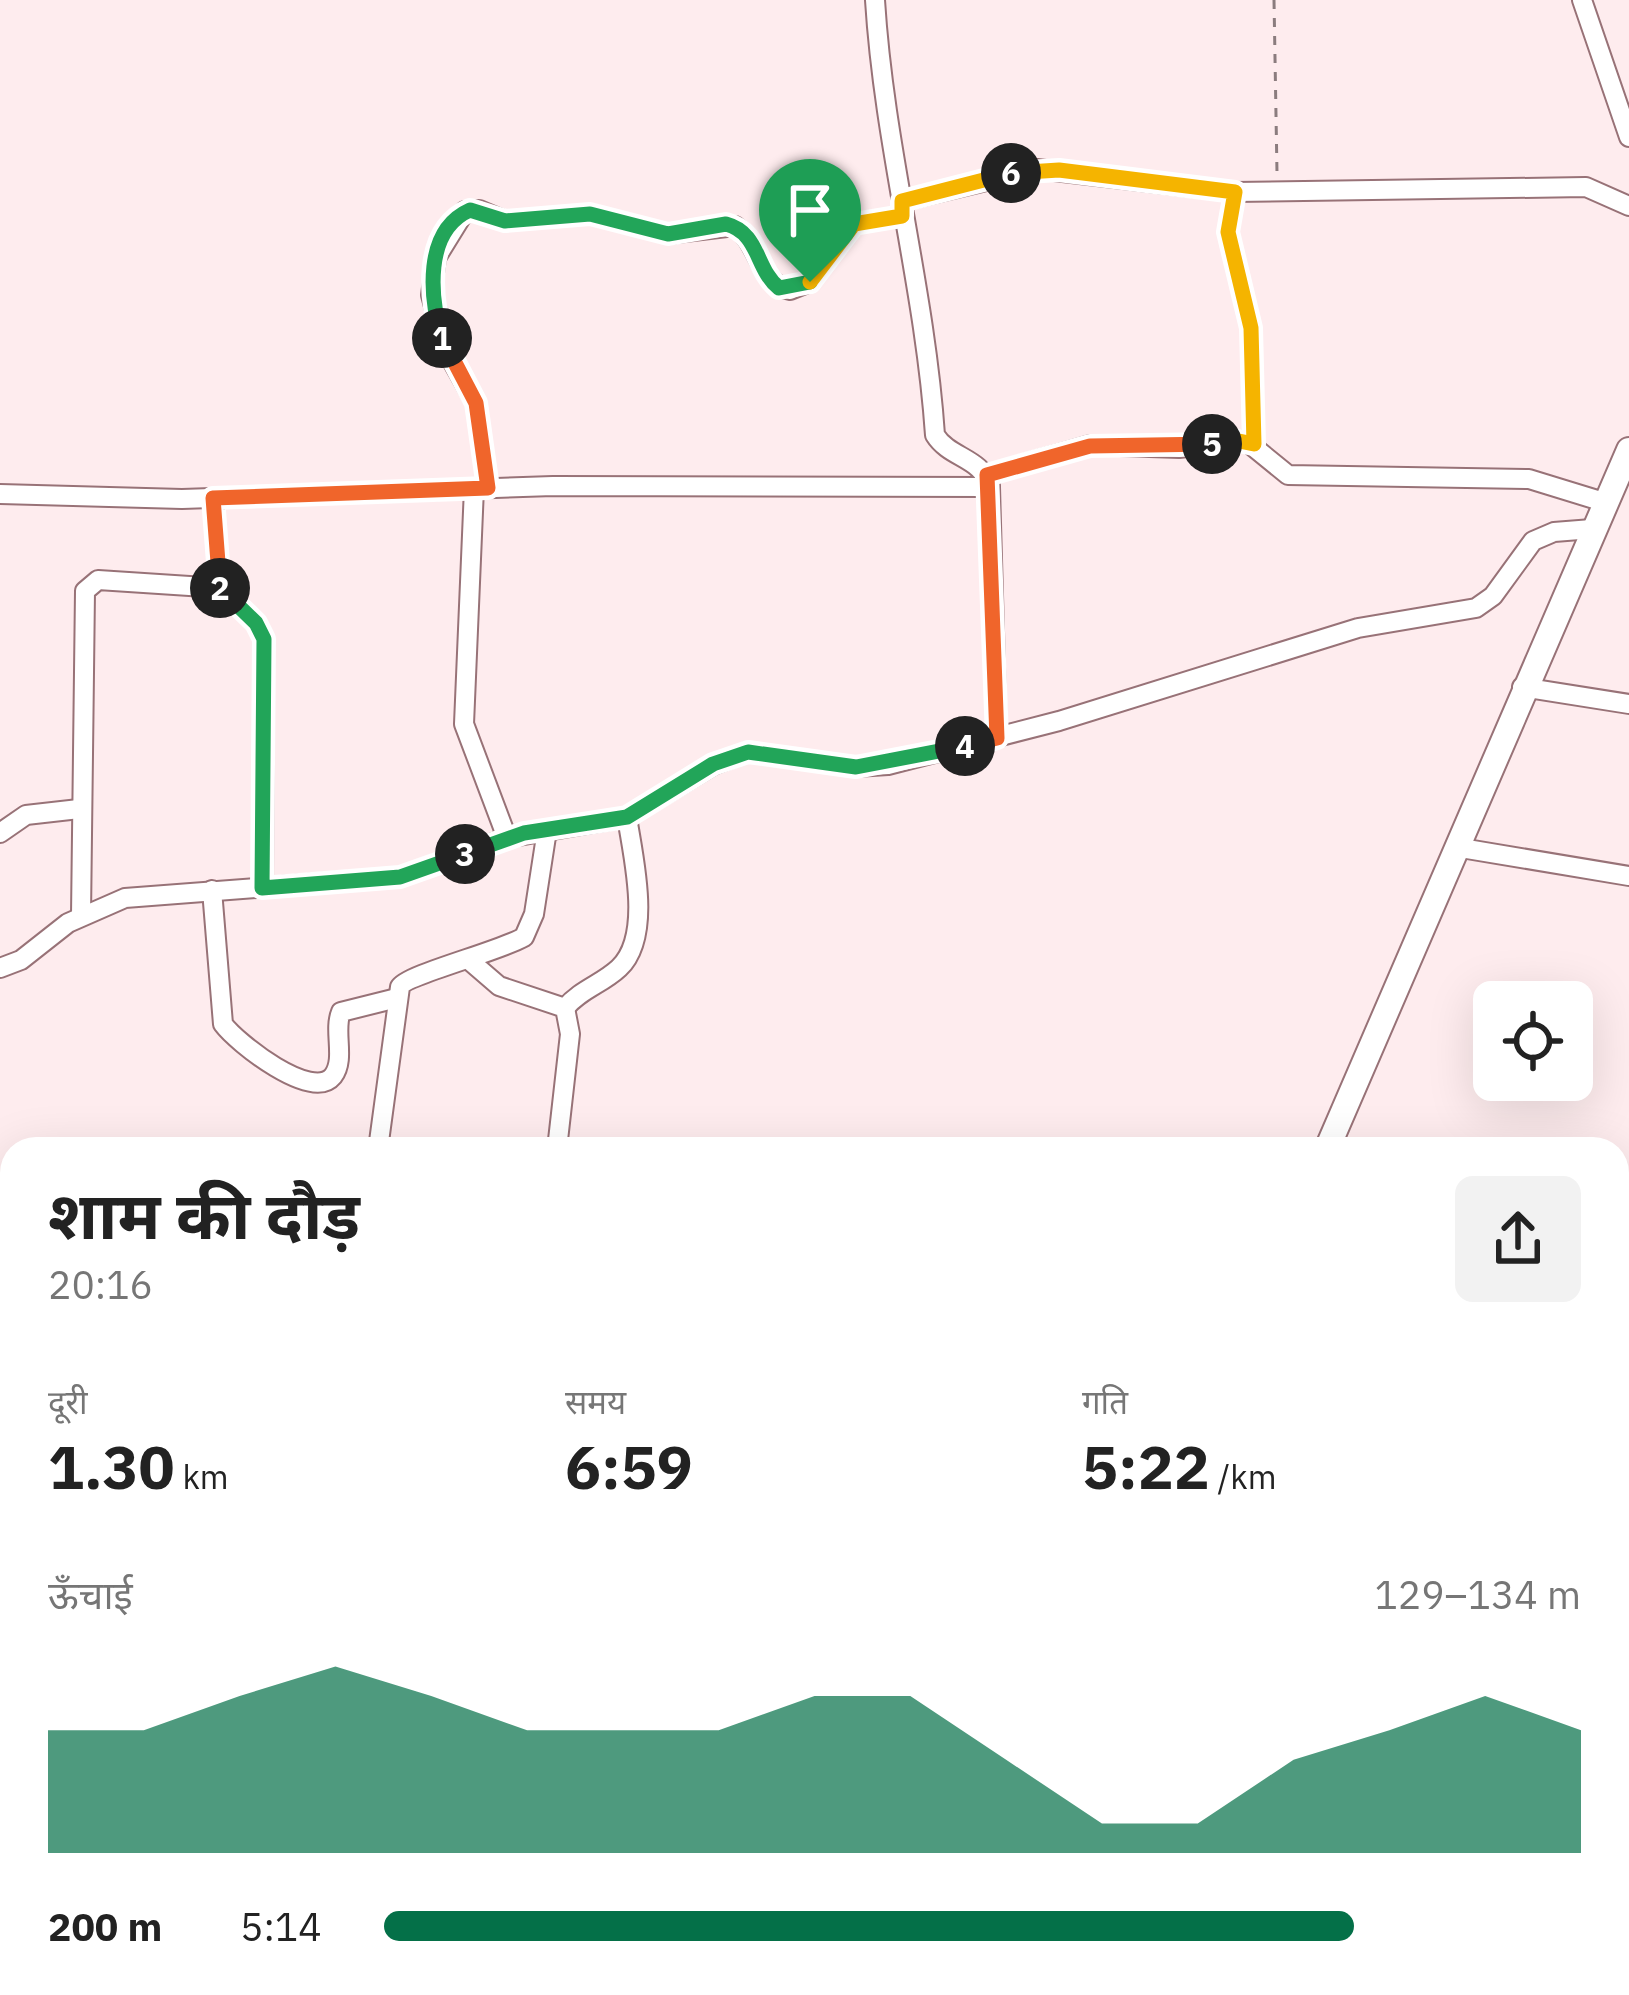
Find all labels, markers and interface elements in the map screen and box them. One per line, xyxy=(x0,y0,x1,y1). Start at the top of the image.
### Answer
pin: 6 xyxy=(981,143,1041,203)
text: 6 xyxy=(1001,151,1021,194)
pin xyxy=(759,159,861,282)
icon: arrive xyxy=(777,177,843,243)
pin: 1 xyxy=(412,308,472,368)
text: 1 xyxy=(432,316,452,359)
pin: 5 xyxy=(1182,414,1242,474)
text: 5 xyxy=(1202,422,1222,465)
pin: 2 xyxy=(190,558,250,618)
text: 2 xyxy=(210,566,230,609)
pin: 4 xyxy=(935,716,995,776)
text: 4 xyxy=(955,724,975,767)
pin: 3 xyxy=(435,824,495,884)
text: 3 xyxy=(455,832,475,875)
map controls xyxy=(1473,981,1593,1101)
button: locate xyxy=(1473,981,1593,1101)
text: शाम की दौड़ xyxy=(48,1171,360,1257)
button: share xyxy=(1455,1176,1581,1302)
text: 20:16 xyxy=(48,1259,153,1310)
text: दूरी xyxy=(48,1380,88,1423)
text: समय xyxy=(565,1380,626,1423)
text: गति xyxy=(1082,1380,1128,1423)
text: 1.30 xyxy=(48,1427,175,1506)
text: 6:59 xyxy=(565,1427,693,1506)
text: 5:22 xyxy=(1082,1427,1210,1506)
text: km xyxy=(175,1455,229,1498)
text: /km xyxy=(1210,1455,1276,1498)
text: ऊँचाई xyxy=(48,1569,133,1620)
text: 129–134 m xyxy=(1374,1569,1581,1620)
text: 200 m xyxy=(48,1901,162,1952)
text: 5:14 xyxy=(240,1901,322,1952)

